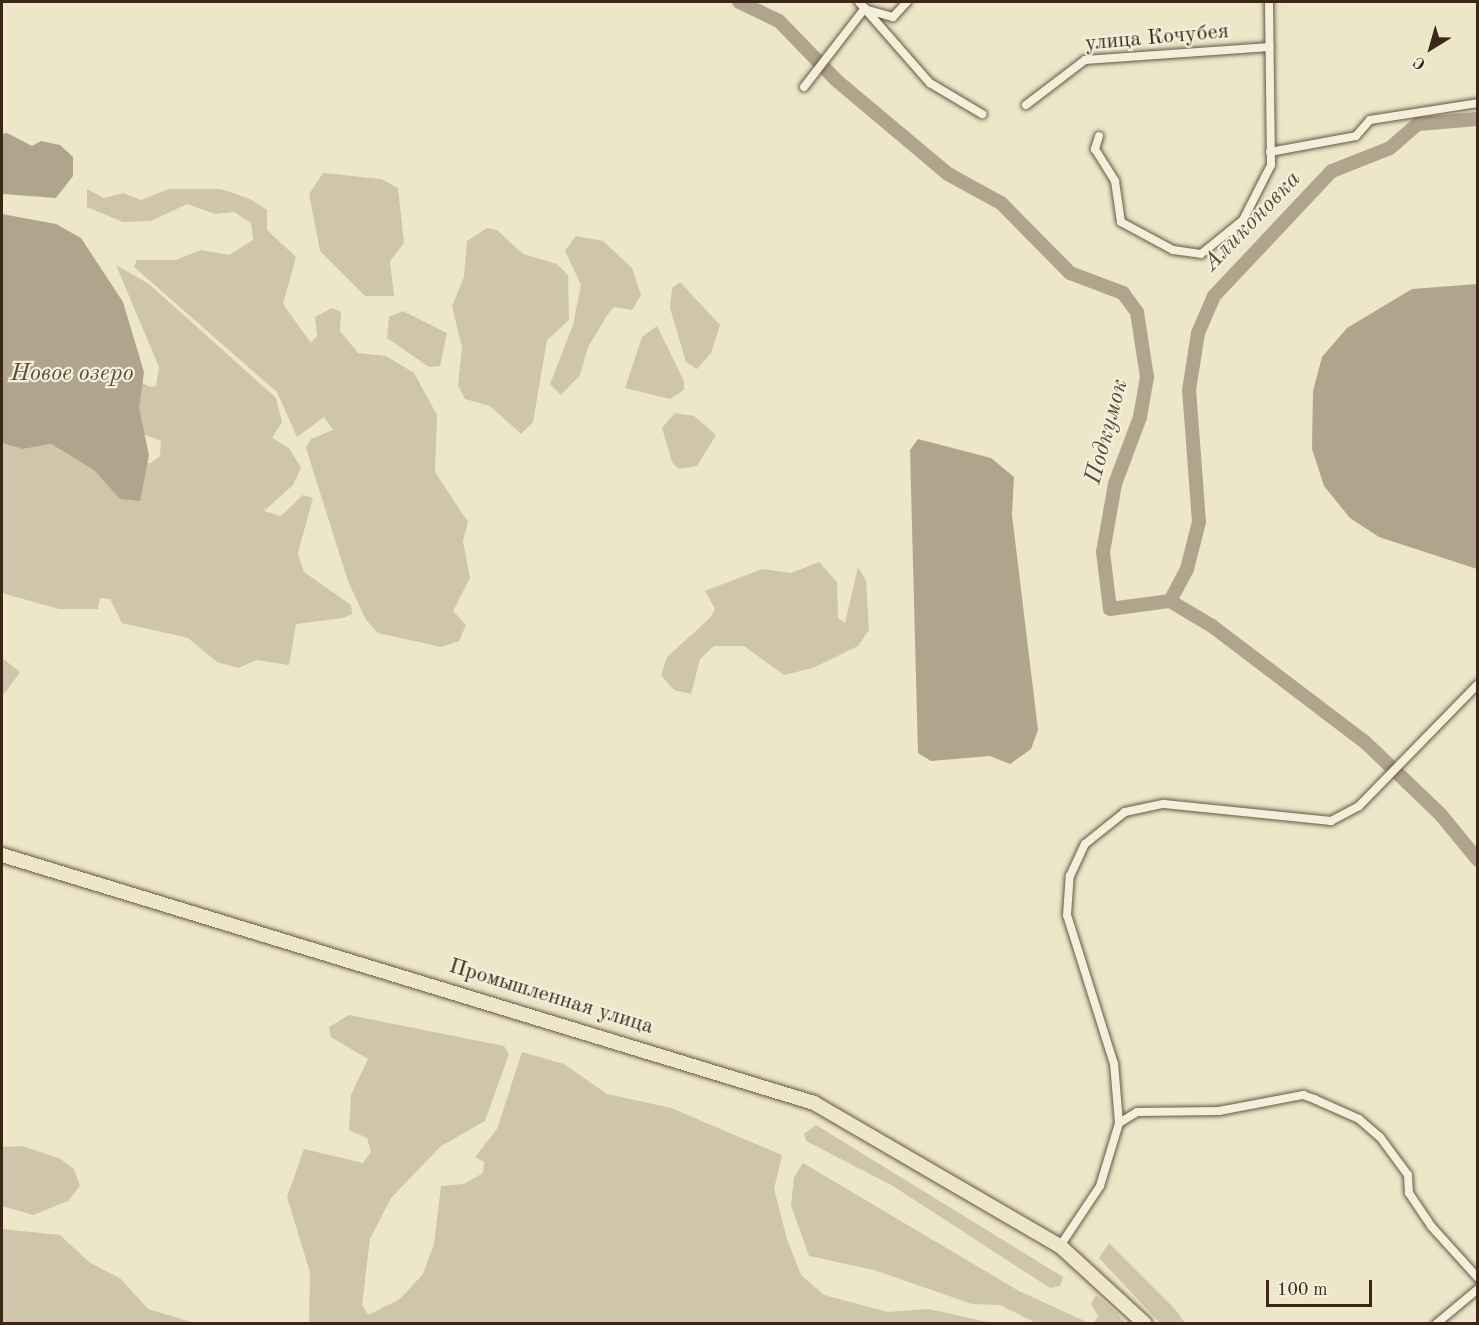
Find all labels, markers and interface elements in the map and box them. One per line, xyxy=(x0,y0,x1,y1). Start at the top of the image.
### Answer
north arrow xyxy=(1401,18,1461,78)
street label: улица Кочубея xyxy=(1084,19,1230,57)
text: С xyxy=(1411,53,1429,72)
water label: Аликоновка xyxy=(1198,166,1308,278)
water label: Новое озеро xyxy=(10,361,134,389)
water label: Подкумок xyxy=(1080,376,1136,488)
street label: Промышленная улица xyxy=(446,953,656,1041)
scale bar xyxy=(1269,1268,1376,1306)
text: 100 m xyxy=(1277,1281,1328,1299)

